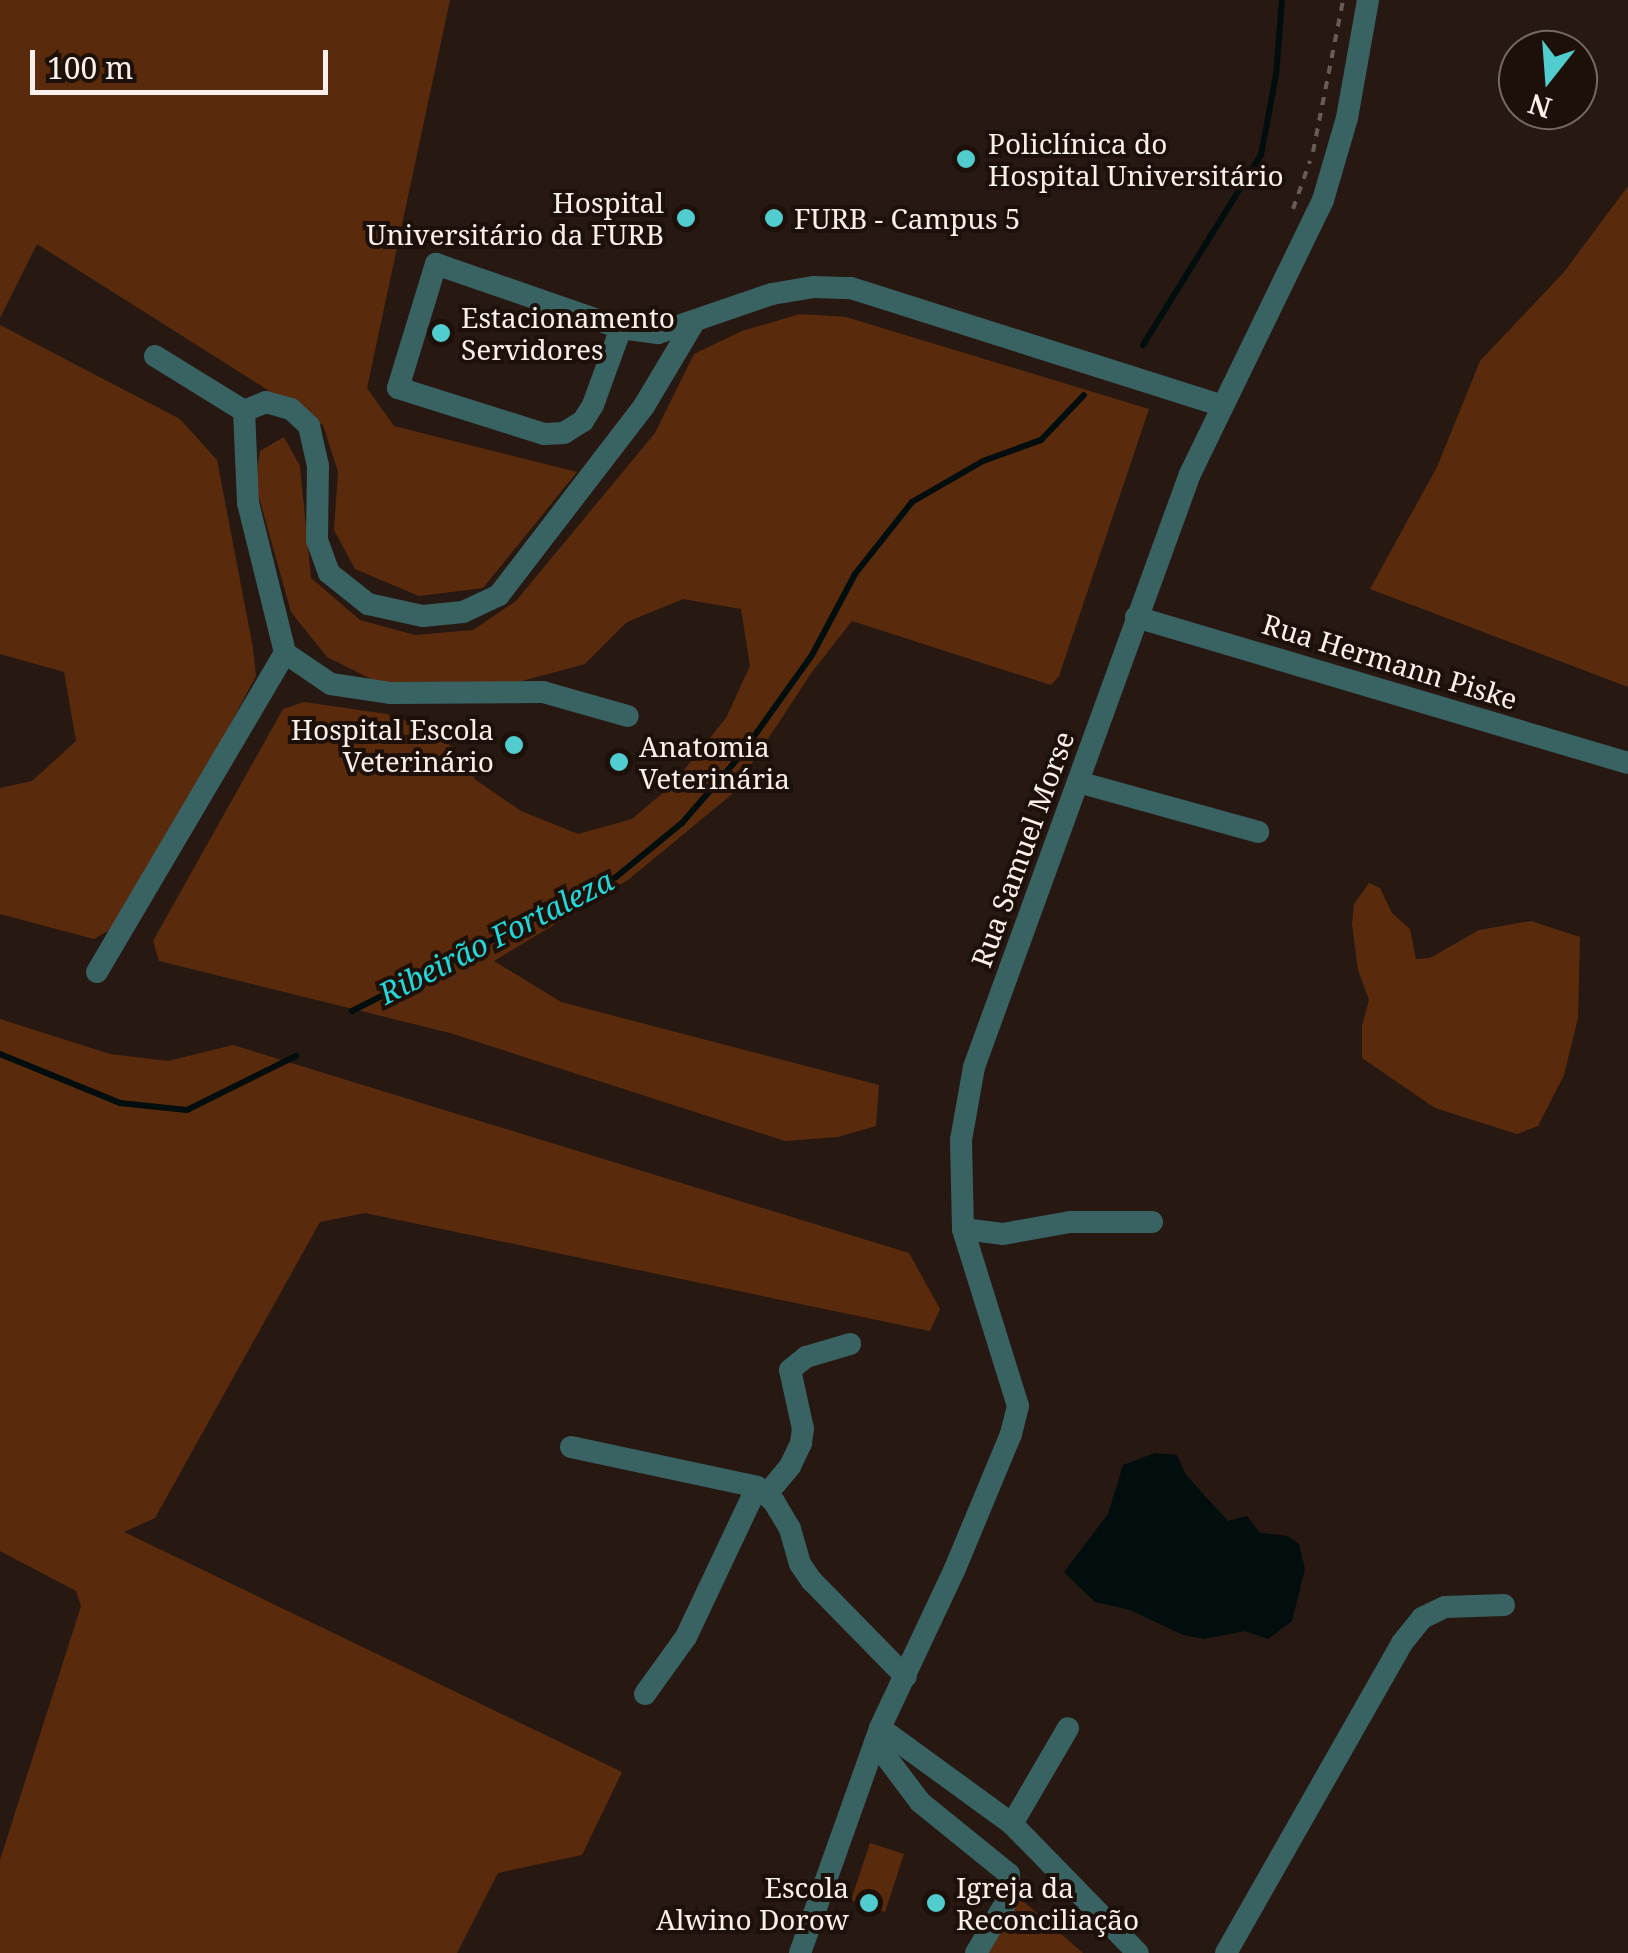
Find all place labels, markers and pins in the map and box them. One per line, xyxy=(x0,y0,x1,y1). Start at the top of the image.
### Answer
place label: Policlínica do Hospital Universitário xyxy=(988,126,1284,192)
marker: Policlínica do Hospital Universitário xyxy=(953,146,979,172)
place label: Hospital Universitário da FURB xyxy=(366,185,664,251)
place label: FURB - Campus 5 xyxy=(794,201,1020,235)
marker: Hospital Universitário da FURB xyxy=(673,205,699,231)
marker: FURB - Campus 5 xyxy=(763,207,785,229)
place label: Estacionamento Servidores xyxy=(461,300,675,366)
marker: Estacionamento Servidores xyxy=(430,322,452,344)
place label: Hospital Escola Veterinário xyxy=(291,712,494,778)
place label: Anatomia Veterinária xyxy=(639,729,790,795)
marker: Hospital Escola Veterinário xyxy=(503,734,525,756)
marker: Anatomia Veterinária xyxy=(608,751,630,773)
place label: Escola Alwino Dorow xyxy=(656,1870,849,1936)
place label: Igreja da Reconciliação xyxy=(956,1870,1139,1936)
marker: Escola Alwino Dorow xyxy=(858,1892,880,1914)
marker: Igreja da Reconciliação xyxy=(925,1892,947,1914)

